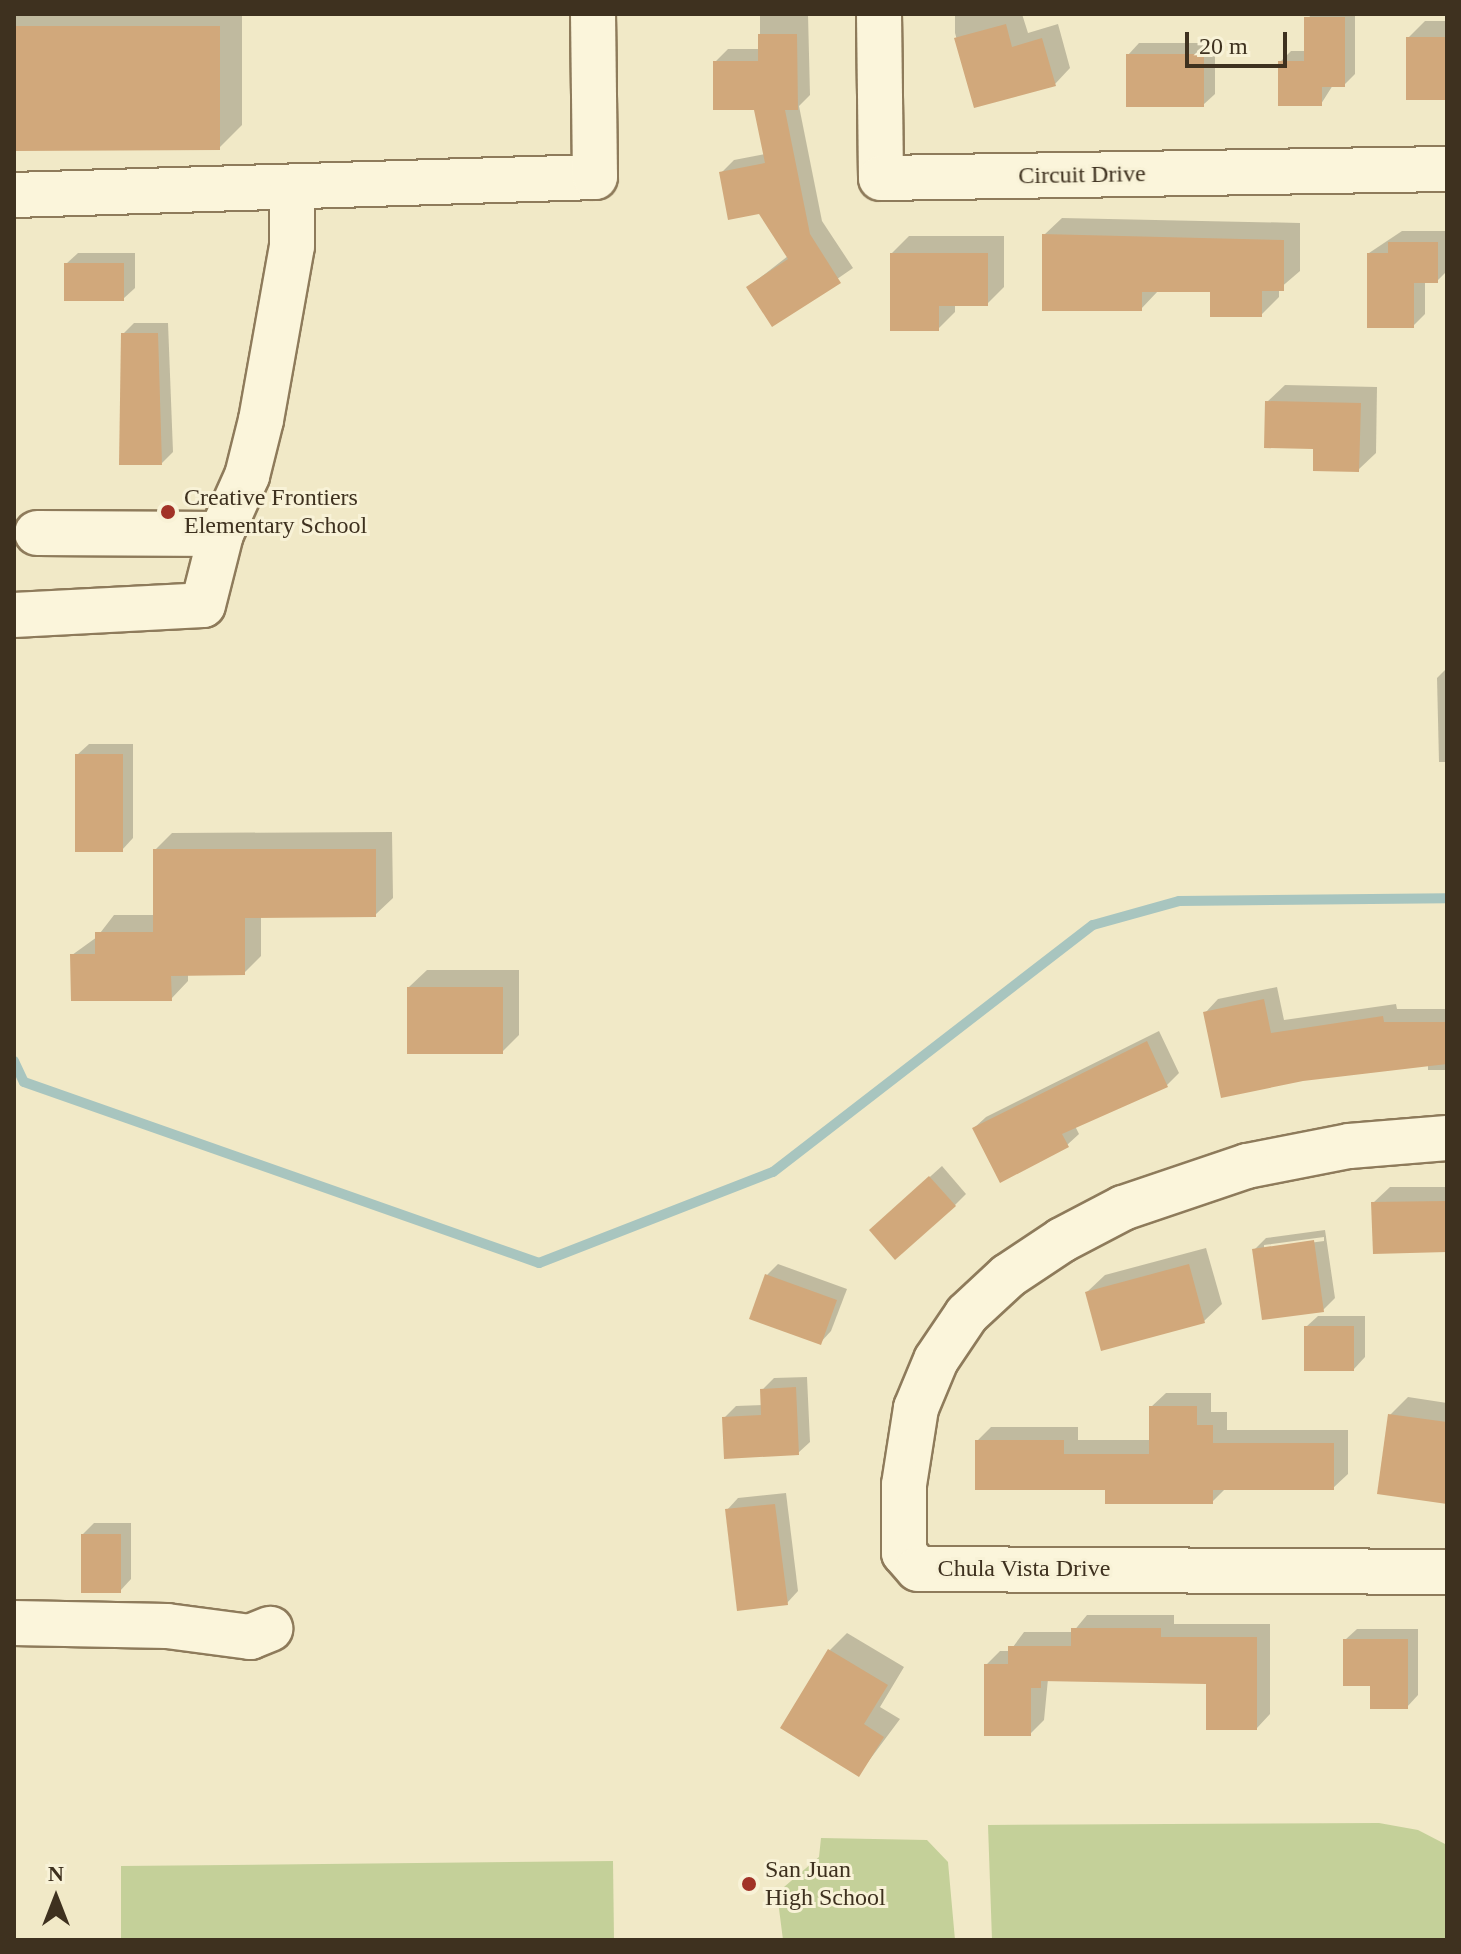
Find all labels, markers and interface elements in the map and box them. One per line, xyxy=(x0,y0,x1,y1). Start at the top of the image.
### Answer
scale bar xyxy=(1189,16,1291,66)
text: 20 m xyxy=(1199,33,1248,59)
street label: Circuit Drive xyxy=(1018,159,1146,191)
place label: Creative Frontiers Elementary School xyxy=(184,484,367,540)
marker: Creative Frontiers Elementary School xyxy=(159,503,177,521)
street label: Chula Vista Drive xyxy=(937,1555,1111,1583)
place label: San Juan High School xyxy=(765,1856,886,1912)
north arrow xyxy=(16,1858,96,1938)
text: N xyxy=(48,1861,64,1886)
marker: San Juan High School xyxy=(740,1875,758,1893)

